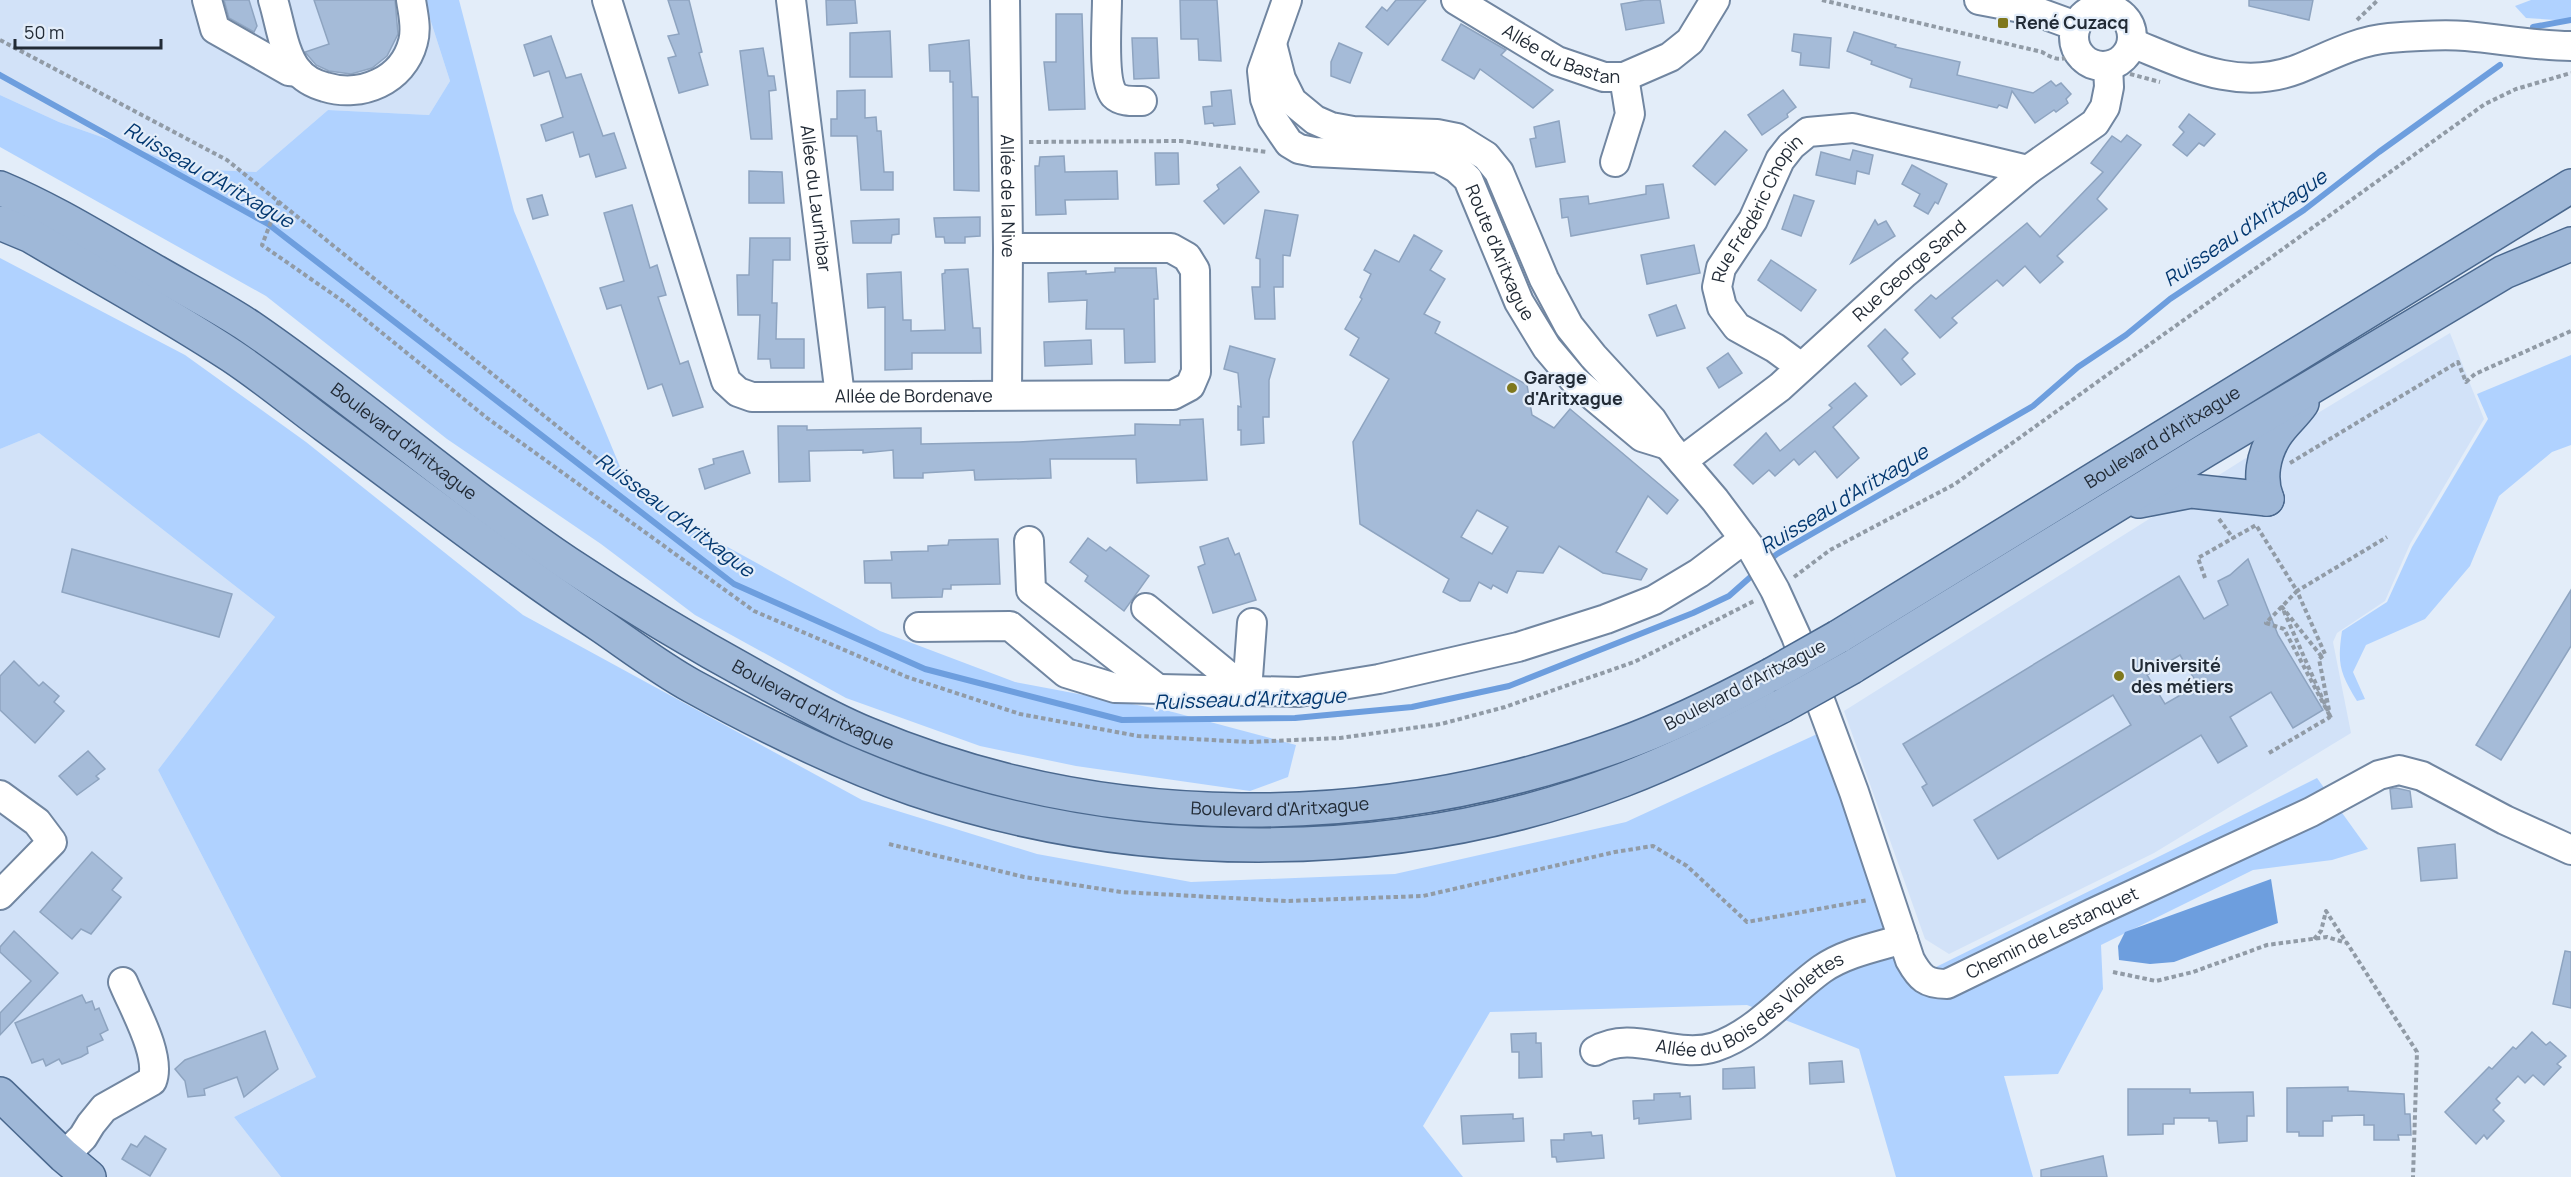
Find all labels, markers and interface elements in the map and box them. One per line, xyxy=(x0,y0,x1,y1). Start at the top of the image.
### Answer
place label: René Cuzacq xyxy=(2015,10,2129,34)
scale bar xyxy=(15,12,160,50)
marker: René Cuzacq xyxy=(1996,16,2010,30)
street label: Allée du Bastan xyxy=(1498,18,1620,88)
text: 50 m xyxy=(24,20,64,44)
water label: Ruisseau d'Aritxague xyxy=(120,115,300,235)
street label: Allée du Laurhibar xyxy=(796,123,838,274)
street label: Rue Frédéric Chopin xyxy=(1705,128,1807,284)
street label: Allée de la Nive xyxy=(996,134,1021,258)
water label: Ruisseau d'Aritxague xyxy=(2158,162,2333,292)
street label: Route d'Aritxague xyxy=(1460,180,1541,325)
street label: Rue George Sand xyxy=(1847,214,1971,326)
place label: Garage d'Aritxague xyxy=(1524,365,1623,410)
street label: Boulevard d'Aritxague xyxy=(326,377,482,505)
street label: Boulevard d'Aritxague xyxy=(2080,379,2244,494)
marker: Garage d'Aritxague xyxy=(1505,381,1519,395)
street label: Allée de Bordenave xyxy=(835,383,993,408)
water label: Ruisseau d'Aritxague xyxy=(1755,437,1934,559)
water label: Ruisseau d'Aritxague xyxy=(591,446,761,584)
street label: Boulevard d'Aritxague xyxy=(1660,633,1830,735)
street label: Boulevard d'Aritxague xyxy=(728,653,898,755)
place label: Université des métiers xyxy=(2131,653,2234,698)
marker: Université des métiers xyxy=(2112,669,2126,683)
water label: Ruisseau d'Aritxague xyxy=(1154,682,1347,715)
street label: Boulevard d'Aritxague xyxy=(1190,791,1370,821)
street label: Chemin de Lestanquet xyxy=(1961,881,2142,984)
street label: Allée du Bois des Violettes xyxy=(1654,946,1847,1061)

